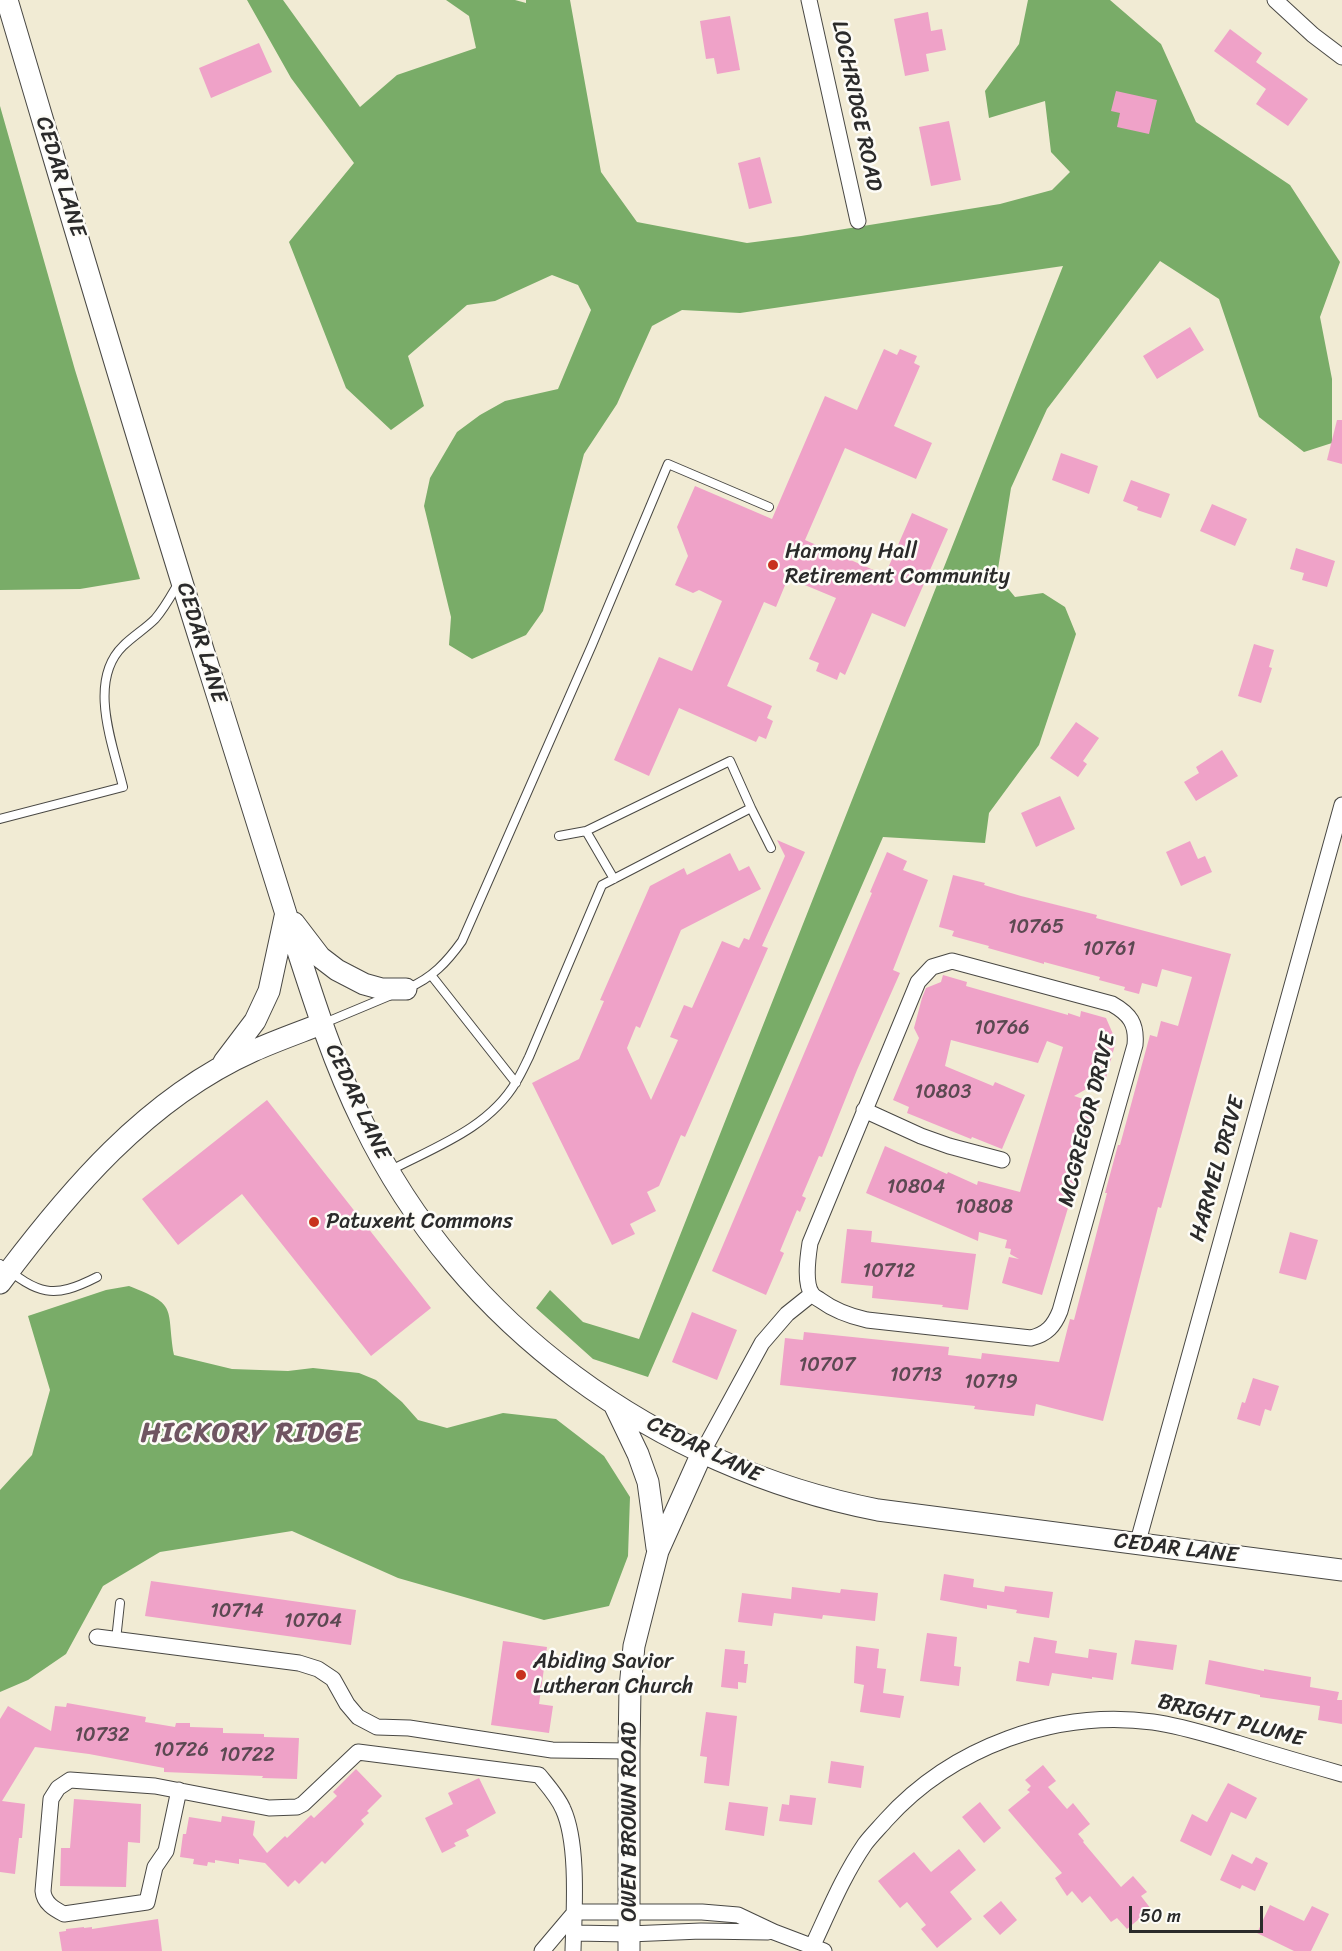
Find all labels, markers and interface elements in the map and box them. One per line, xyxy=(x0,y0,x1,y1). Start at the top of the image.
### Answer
street label: LOCHRIDGE ROAD xyxy=(825,18,887,194)
street label: CEDAR LANE xyxy=(29,114,91,240)
place label: Harmony Hall Retirement Community xyxy=(785,539,1010,590)
marker: Harmony Hall Retirement Community xyxy=(766,558,780,572)
street label: CEDAR LANE xyxy=(170,580,232,706)
house number: 10765 xyxy=(1008,916,1064,940)
house number: 10761 xyxy=(1083,938,1135,962)
house number: 10766 xyxy=(974,1017,1030,1041)
street label: MCGREGOR DRIVE xyxy=(1054,1030,1122,1210)
street label: CEDAR LANE xyxy=(319,1040,395,1164)
house number: 10803 xyxy=(915,1081,971,1105)
street label: HARMEL DRIVE xyxy=(1185,1093,1251,1245)
house number: 10804 xyxy=(887,1176,945,1200)
house number: 10808 xyxy=(955,1196,1013,1220)
place label: Patuxent Commons xyxy=(326,1209,513,1235)
marker: Patuxent Commons xyxy=(307,1215,321,1229)
house number: 10712 xyxy=(863,1260,915,1284)
house number: 10707 xyxy=(799,1354,855,1378)
house number: 10713 xyxy=(890,1364,942,1388)
house number: 10719 xyxy=(964,1371,1018,1395)
street label: CEDAR LANE xyxy=(642,1411,766,1489)
district label: HICKORY RIDGE xyxy=(141,1417,361,1451)
street label: CEDAR LANE xyxy=(1113,1528,1239,1570)
house number: 10714 xyxy=(210,1600,264,1624)
house number: 10704 xyxy=(284,1610,342,1634)
place label: Abiding Savior Lutheran Church xyxy=(533,1649,694,1700)
marker: Abiding Savior Lutheran Church xyxy=(514,1668,528,1682)
street label: BRIGHT PLUME xyxy=(1155,1689,1307,1753)
street label: OWEN BROWN ROAD xyxy=(617,1722,643,1922)
house number: 10732 xyxy=(74,1724,130,1748)
house number: 10726 xyxy=(153,1739,209,1763)
house number: 10722 xyxy=(219,1744,275,1768)
scale bar xyxy=(1132,1894,1266,1932)
text: 50 m xyxy=(1140,1900,1181,1932)

